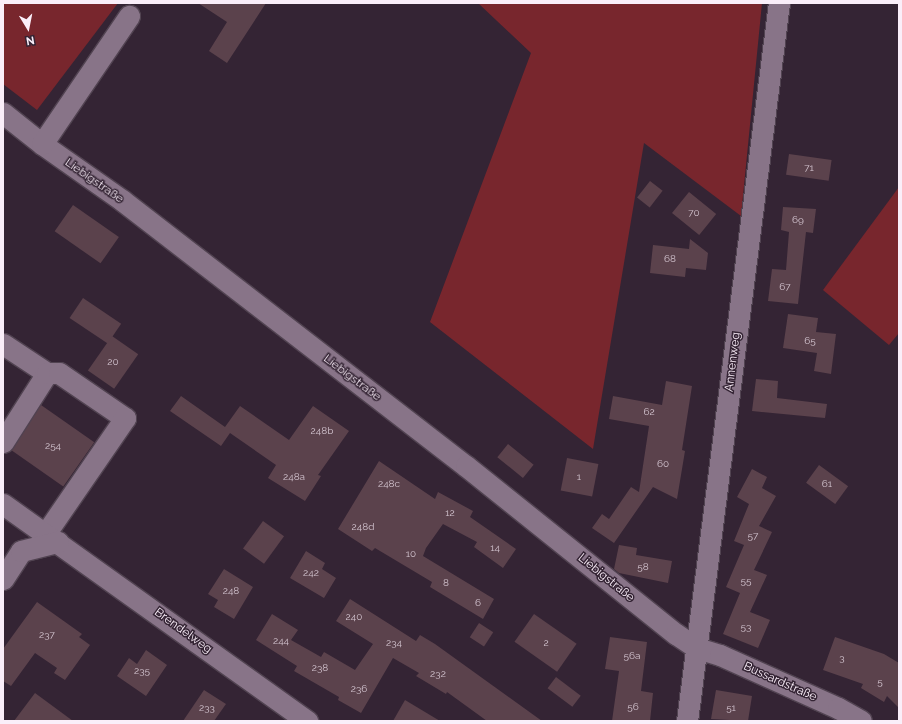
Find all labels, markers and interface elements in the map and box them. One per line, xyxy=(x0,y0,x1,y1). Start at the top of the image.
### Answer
north arrow xyxy=(8,8,48,48)
text: N xyxy=(25,33,35,47)
street label: Liebigstraße xyxy=(62,156,126,206)
house number: 71 xyxy=(804,162,814,174)
house number: 70 xyxy=(688,207,700,219)
house number: 69 xyxy=(792,214,804,226)
house number: 68 xyxy=(664,253,676,265)
house number: 67 xyxy=(779,281,791,293)
street label: Annenweg xyxy=(722,331,744,393)
house number: 65 xyxy=(804,335,816,347)
street label: Liebigstraße xyxy=(320,352,384,404)
house number: 20 xyxy=(107,356,119,368)
house number: 62 xyxy=(643,406,655,418)
house number: 248b xyxy=(311,425,333,437)
house number: 254 xyxy=(45,440,61,452)
house number: 60 xyxy=(657,458,669,470)
house number: 248a xyxy=(283,471,305,483)
house number: 1 xyxy=(577,471,581,483)
house number: 248c xyxy=(378,478,400,490)
house number: 61 xyxy=(822,478,832,490)
house number: 12 xyxy=(445,507,455,519)
house number: 248d xyxy=(352,521,374,533)
house number: 57 xyxy=(748,530,758,542)
house number: 14 xyxy=(490,542,500,554)
house number: 10 xyxy=(406,548,416,560)
street label: Liebigstraße xyxy=(575,551,637,605)
house number: 58 xyxy=(637,561,649,573)
house number: 242 xyxy=(303,567,319,579)
house number: 55 xyxy=(741,575,751,587)
house number: 8 xyxy=(443,577,449,589)
house number: 248 xyxy=(223,585,239,597)
house number: 6 xyxy=(475,597,481,609)
street label: Brendelweg xyxy=(151,605,215,657)
house number: 240 xyxy=(346,611,362,623)
house number: 53 xyxy=(741,621,751,633)
house number: 237 xyxy=(39,629,55,641)
house number: 244 xyxy=(273,635,289,647)
house number: 234 xyxy=(386,637,402,649)
house number: 2 xyxy=(543,637,549,649)
house number: 56a xyxy=(624,650,640,662)
house number: 3 xyxy=(839,652,845,664)
street label: Bussardstraße xyxy=(741,659,819,705)
house number: 238 xyxy=(312,662,328,674)
house number: 235 xyxy=(134,665,150,677)
house number: 232 xyxy=(430,668,446,680)
house number: 5 xyxy=(877,676,883,688)
house number: 236 xyxy=(351,683,367,695)
house number: 56 xyxy=(627,701,639,713)
house number: 233 xyxy=(199,702,215,714)
house number: 51 xyxy=(726,702,736,714)

